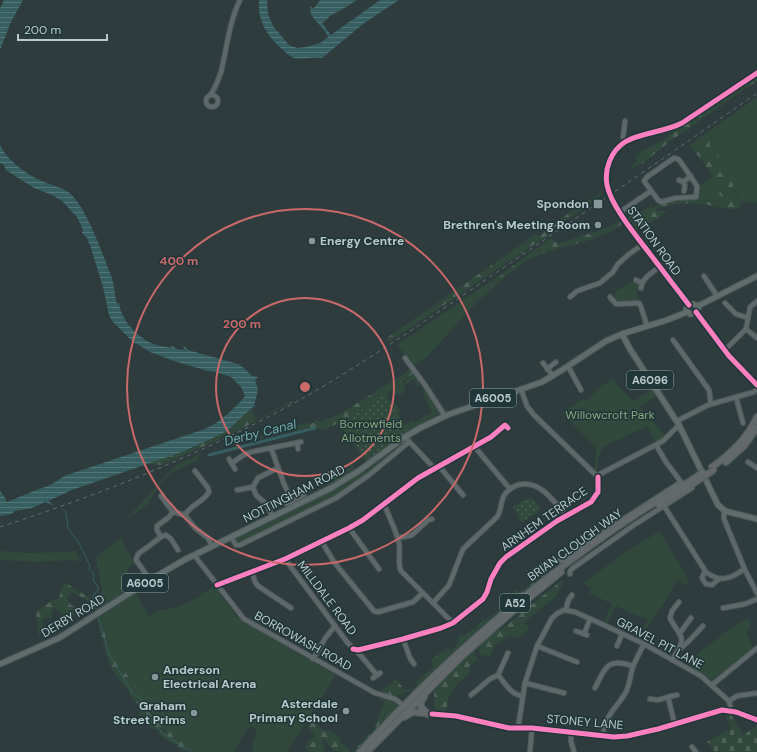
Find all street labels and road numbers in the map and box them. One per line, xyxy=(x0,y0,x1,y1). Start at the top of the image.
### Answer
street label: STATION ROAD xyxy=(623,203,685,279)
road number: A6096 xyxy=(627,371,673,389)
road number: A6005 xyxy=(470,389,516,407)
street label: NOTTINGHAM ROAD xyxy=(240,461,348,527)
street label: ARNHEM TERRACE xyxy=(498,483,591,555)
street label: BRIAN CLOUGH WAY xyxy=(524,505,626,585)
street label: MILLDALE ROAD xyxy=(294,557,360,639)
road number: A6005 xyxy=(122,574,168,592)
street label: DERBY ROAD xyxy=(38,591,108,641)
road number: A52 xyxy=(500,594,530,612)
street label: BORROWASH ROAD xyxy=(252,608,354,674)
street label: GRAVEL PIT LANE xyxy=(614,613,707,673)
street label: STONEY LANE xyxy=(546,711,624,733)

